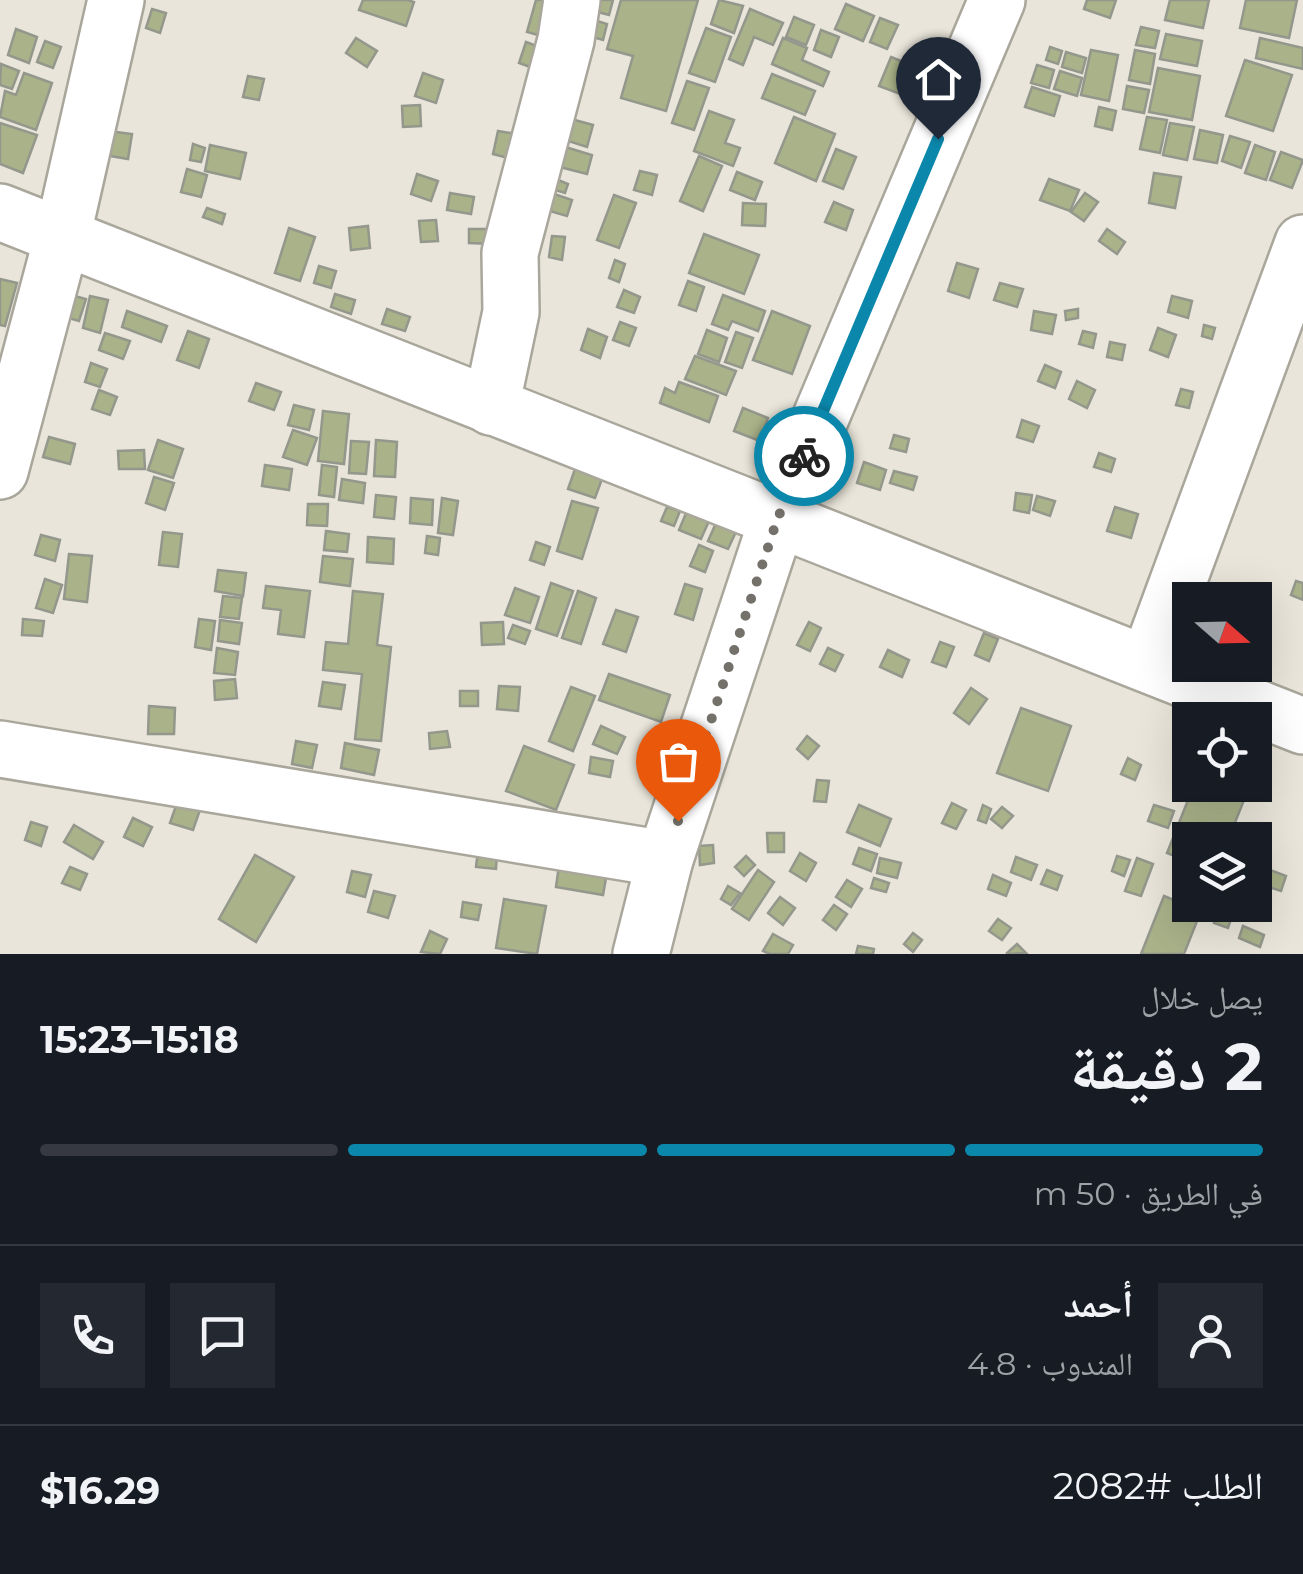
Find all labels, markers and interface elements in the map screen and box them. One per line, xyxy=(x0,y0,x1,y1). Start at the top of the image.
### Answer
pin xyxy=(896,37,981,140)
icon: home xyxy=(911,52,966,107)
courier xyxy=(754,406,854,506)
icon: bike xyxy=(777,429,832,484)
north arrow xyxy=(1172,582,1272,682)
map controls xyxy=(1172,582,1272,922)
button: locate xyxy=(1172,702,1272,802)
pin xyxy=(636,719,721,822)
icon: bag xyxy=(651,734,706,789)
button: layers xyxy=(1172,822,1272,922)
text: يصل خلال xyxy=(1141,978,1263,1017)
text: 15:18–15:23 xyxy=(40,1016,239,1063)
text: 2 دقيقة xyxy=(1070,1027,1263,1106)
text: في الطريق · 50 m xyxy=(1034,1174,1263,1213)
text: أحمد xyxy=(1063,1280,1133,1327)
button: phone xyxy=(40,1283,145,1388)
button: chat xyxy=(170,1283,275,1388)
button: person xyxy=(1158,1283,1263,1388)
text: المندوب · 4.8 xyxy=(967,1344,1133,1383)
text: الطلب #2082 xyxy=(1053,1462,1263,1509)
text: $16.29 xyxy=(40,1467,160,1514)

